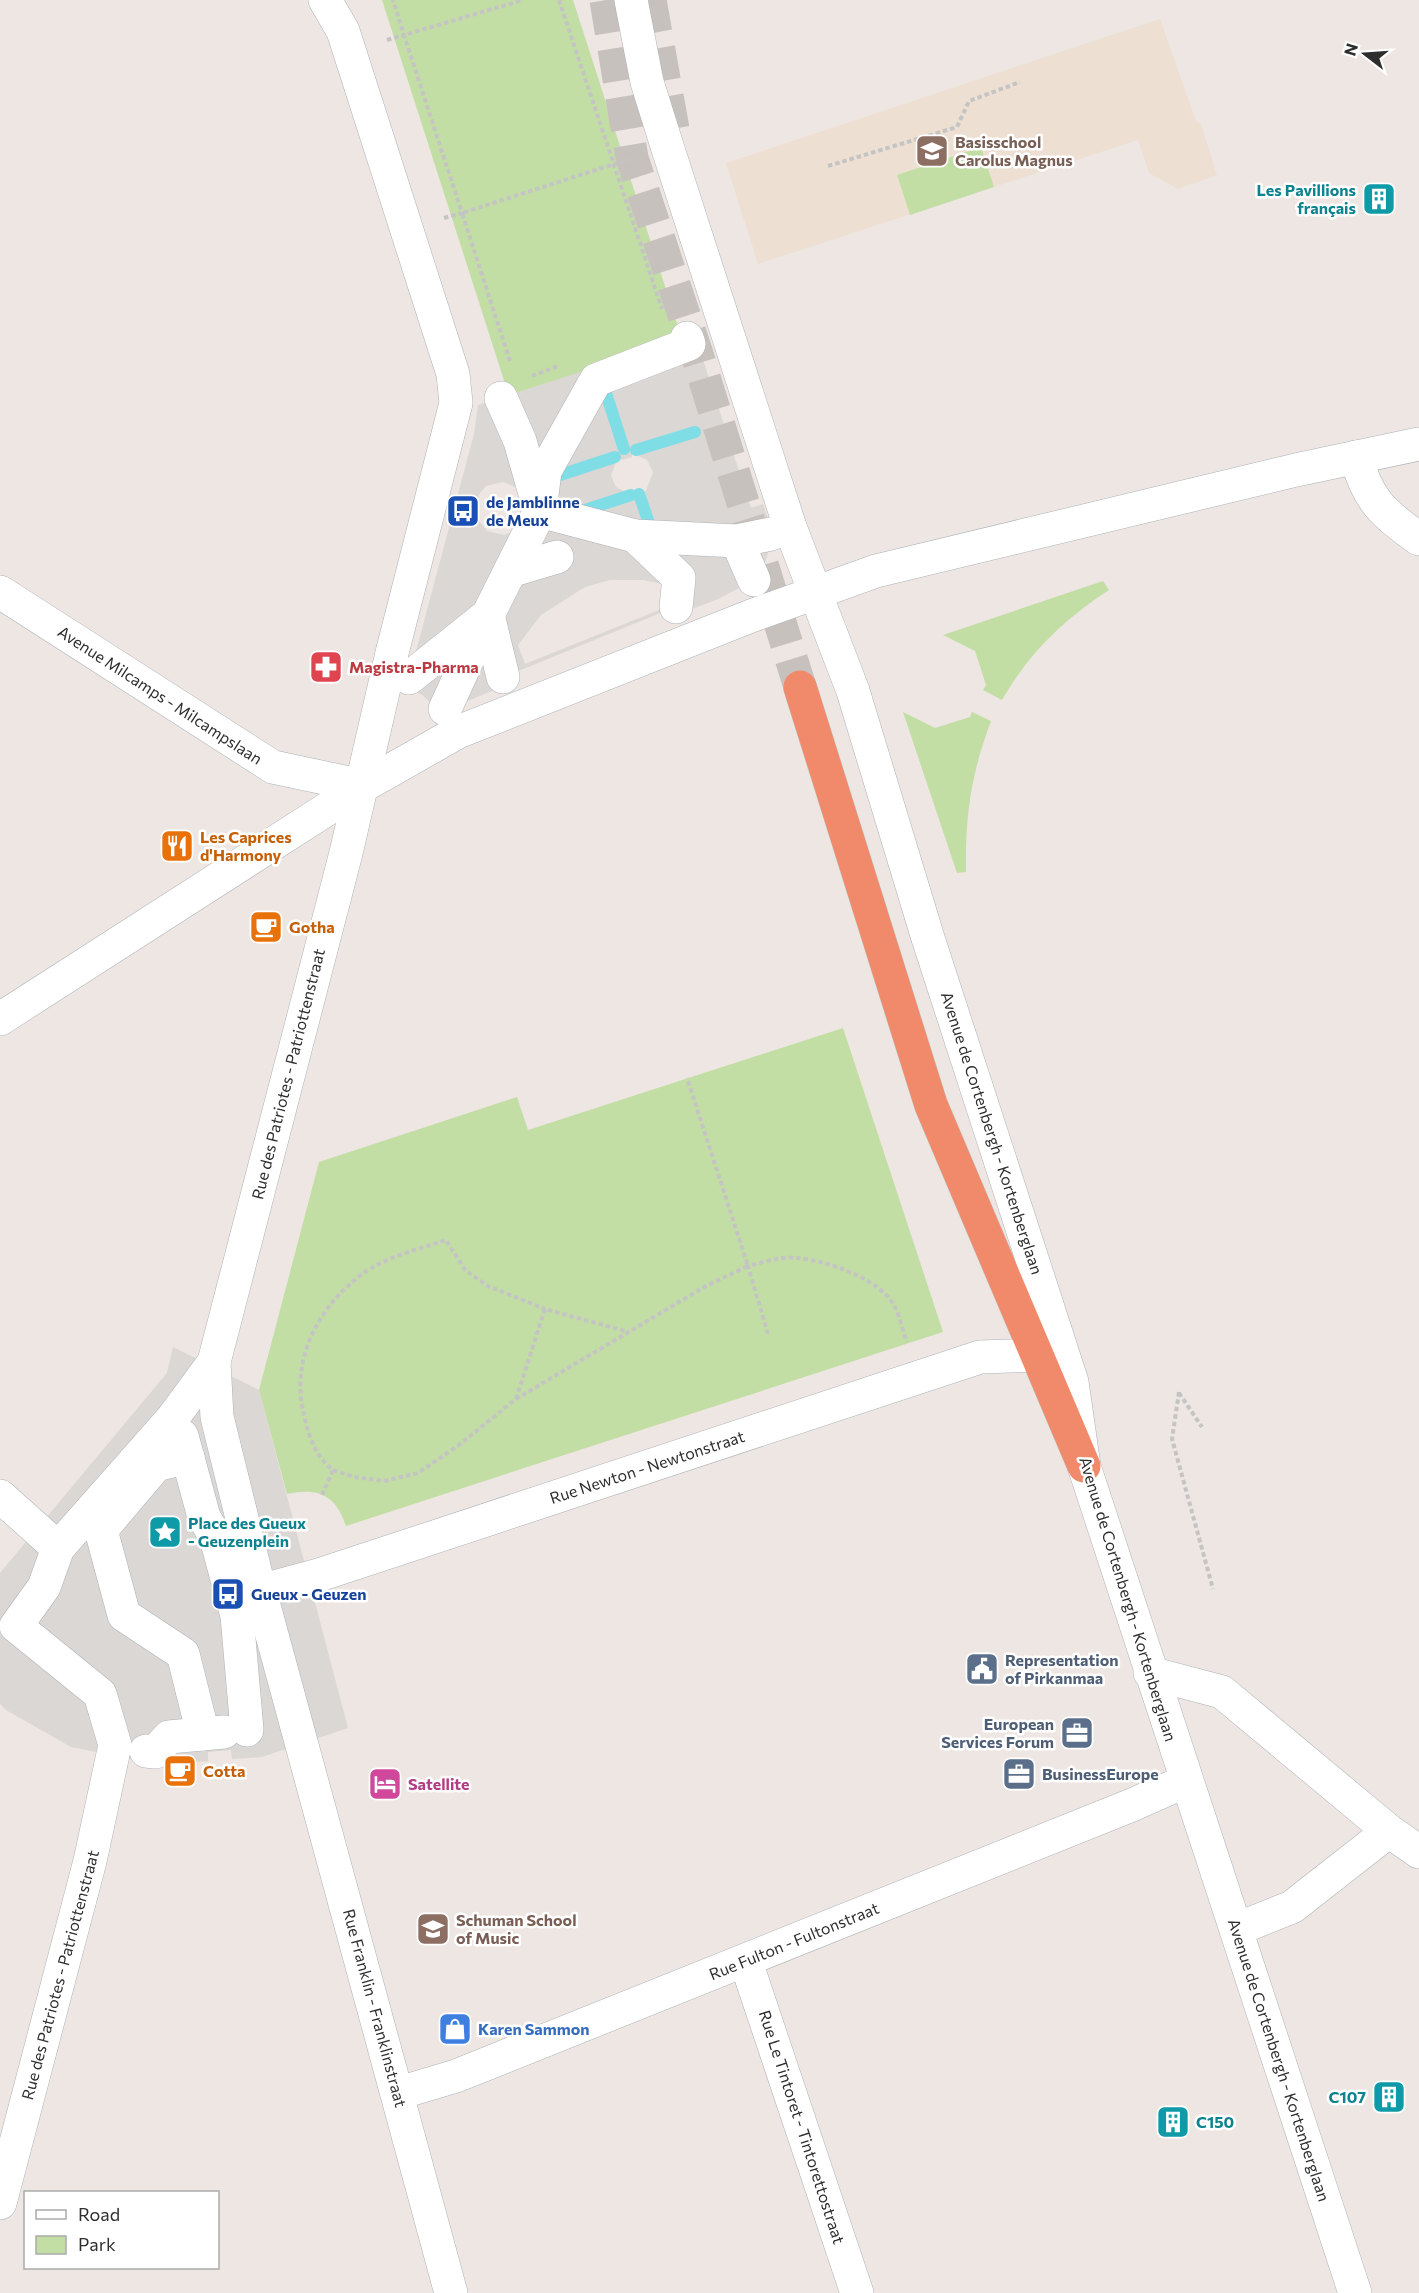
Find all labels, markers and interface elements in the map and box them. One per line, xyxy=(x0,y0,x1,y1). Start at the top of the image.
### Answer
north arrow xyxy=(1335,24,1395,84)
text: N xyxy=(1339,41,1361,58)
place label: Basisschool Carolus Magnus xyxy=(955,132,1073,169)
school or university icon: Basisschool Carolus Magnus xyxy=(914,133,950,169)
place label: Les Pavillions français xyxy=(1257,180,1356,217)
building icon: Les Pavillions français xyxy=(1361,181,1397,217)
place label: de Jamblinne de Meux xyxy=(486,492,580,529)
bus stop icon: de Jamblinne de Meux xyxy=(445,493,481,529)
street label: Avenue Milcamps - Milcampslaan xyxy=(54,621,266,768)
pharmacy icon: Magistra-Pharma xyxy=(308,649,344,685)
place label: Magistra-Pharma xyxy=(349,657,479,676)
place label: Les Caprices d'Harmony xyxy=(200,827,292,864)
restaurant icon: Les Caprices d'Harmony xyxy=(159,828,195,864)
cafe icon: Gotha xyxy=(248,909,284,945)
place label: Gotha xyxy=(289,917,335,936)
street label: Rue des Patriotes - Patriottenstraat xyxy=(247,946,328,1201)
street label: Avenue de Cortenbergh - Kortenberglaan xyxy=(938,989,1047,1277)
street label: Rue Newton - Newtonstraat xyxy=(547,1426,747,1507)
street label: Avenue de Cortenbergh - Kortenberglaan xyxy=(1076,1454,1181,1743)
place label: Place des Gueux - Geuzenplein xyxy=(188,1513,306,1550)
place icon: Place des Gueux - Geuzenplein xyxy=(147,1514,183,1550)
bus stop icon: Gueux - Geuzen xyxy=(210,1576,246,1612)
place label: Gueux - Geuzen xyxy=(251,1584,366,1603)
place label: Representation of Pirkanmaa xyxy=(1005,1650,1119,1687)
public building icon: Representation of Pirkanmaa xyxy=(964,1651,1000,1687)
place label: European Services Forum xyxy=(941,1714,1054,1751)
office icon: European Services Forum xyxy=(1059,1715,1095,1751)
cafe icon: Cotta xyxy=(162,1753,198,1789)
office icon: BusinessEurope xyxy=(1001,1756,1037,1792)
place label: Cotta xyxy=(203,1761,245,1780)
place label: BusinessEurope xyxy=(1042,1764,1159,1783)
hotel icon: Satellite xyxy=(367,1766,403,1802)
place label: Satellite xyxy=(408,1774,469,1793)
street label: Rue des Patriotes - Patriottenstraat xyxy=(17,1847,102,2102)
street label: Rue Fulton - Fultonstraat xyxy=(706,1898,882,1983)
street label: Rue Franklin - Franklinstraat xyxy=(340,1907,411,2110)
place label: Schuman School of Music xyxy=(456,1910,577,1947)
school or university icon: Schuman School of Music xyxy=(415,1911,451,1947)
street label: Avenue de Cortenbergh - Kortenberglaan xyxy=(1225,1916,1334,2204)
street label: Rue Le Tintoret - Tintorettostraat xyxy=(756,2007,849,2247)
shop icon: Karen Sammon xyxy=(437,2011,473,2047)
place label: Karen Sammon xyxy=(478,2019,590,2038)
building icon: C107 xyxy=(1371,2079,1407,2115)
place label: C107 xyxy=(1329,2087,1366,2106)
building icon: C150 xyxy=(1155,2104,1191,2140)
place label: C150 xyxy=(1196,2112,1234,2131)
legend xyxy=(24,2191,219,2269)
text: Road xyxy=(78,2203,120,2225)
text: Park xyxy=(78,2233,116,2255)

